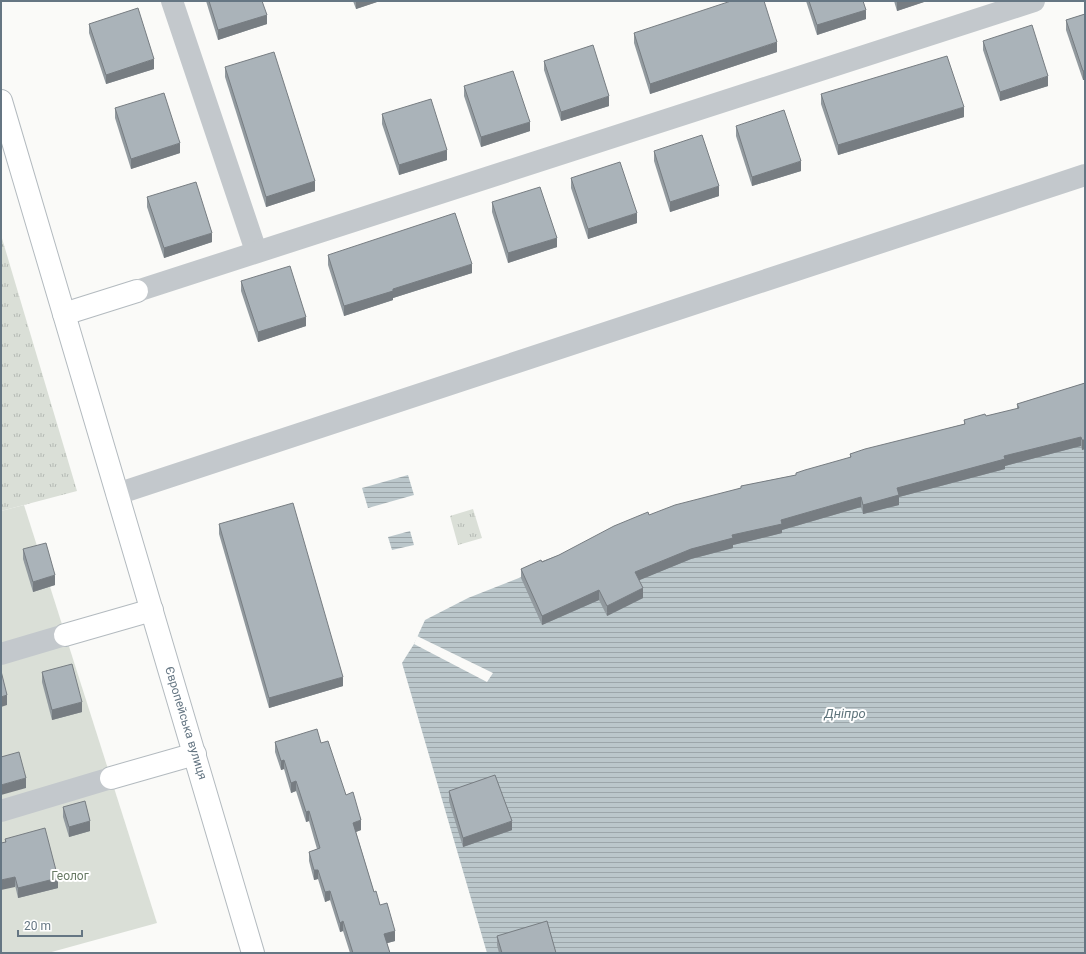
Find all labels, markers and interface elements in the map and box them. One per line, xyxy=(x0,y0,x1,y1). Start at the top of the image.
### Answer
street label: Європейська вулиця xyxy=(162,665,210,781)
water label: Дніпро xyxy=(823,706,866,721)
park label: Геолог xyxy=(51,869,89,883)
scale bar xyxy=(18,912,82,938)
text: 20 m xyxy=(24,919,51,933)

